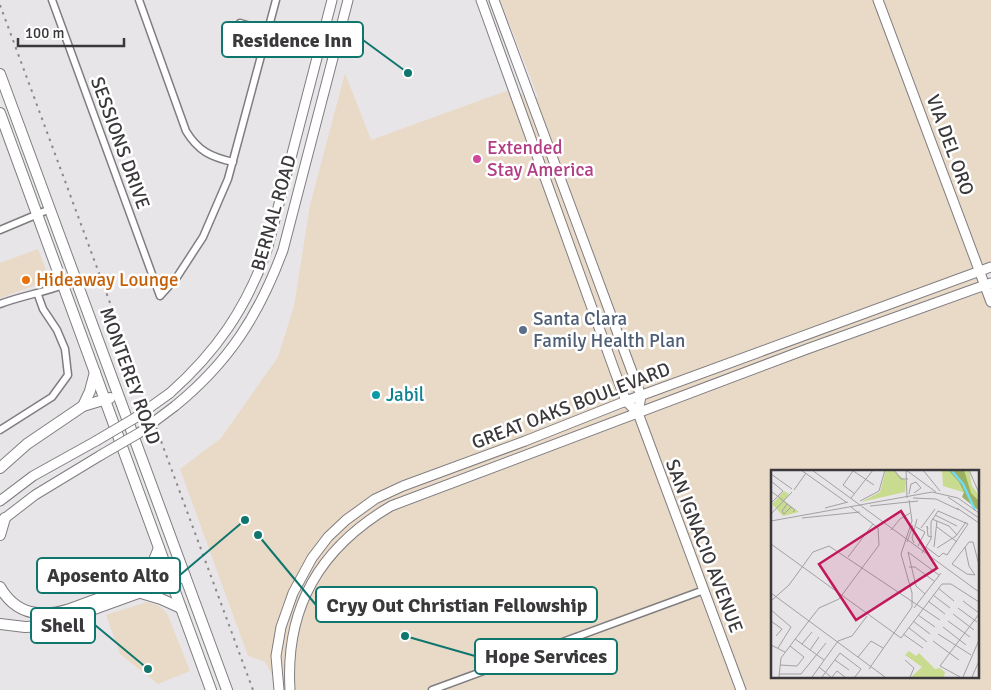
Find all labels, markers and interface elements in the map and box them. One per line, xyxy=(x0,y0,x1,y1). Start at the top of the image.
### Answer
scale bar xyxy=(18,15,124,47)
callout: Residence Inn xyxy=(222,22,363,57)
text: 100 m xyxy=(25,24,65,42)
text: Residence Inn xyxy=(232,28,352,53)
street label: SESSIONS DRIVE xyxy=(85,74,155,212)
street label: VIA DEL ORO xyxy=(921,91,979,199)
place label: Extended Stay America xyxy=(487,136,594,182)
street label: BERNAL ROAD xyxy=(246,152,302,274)
marker: Extended Stay America xyxy=(471,153,483,165)
place label: Hideaway Lounge xyxy=(36,268,179,292)
marker: Hideaway Lounge xyxy=(20,274,32,286)
street label: MONTEREY ROAD xyxy=(94,304,166,448)
place label: Santa Clara Family Health Plan xyxy=(533,307,685,353)
marker: Santa Clara Family Health Plan xyxy=(517,324,529,336)
street label: GREAT OAKS BOULEVARD xyxy=(468,357,674,455)
place label: Jabil xyxy=(386,383,424,407)
marker: Jabil xyxy=(370,389,382,401)
street label: SAN IGNACIO AVENUE xyxy=(660,456,748,636)
inset map xyxy=(771,470,978,678)
callout: Aposento Alto xyxy=(37,558,180,593)
text: Aposento Alto xyxy=(47,563,169,588)
callout: Cryy Out Christian Fellowship xyxy=(316,587,597,622)
text: Cryy Out Christian Fellowship xyxy=(327,593,588,618)
callout: Shell xyxy=(31,608,95,643)
text: Shell xyxy=(41,613,85,638)
callout: Hope Services xyxy=(475,639,617,674)
text: Hope Services xyxy=(485,644,607,669)

